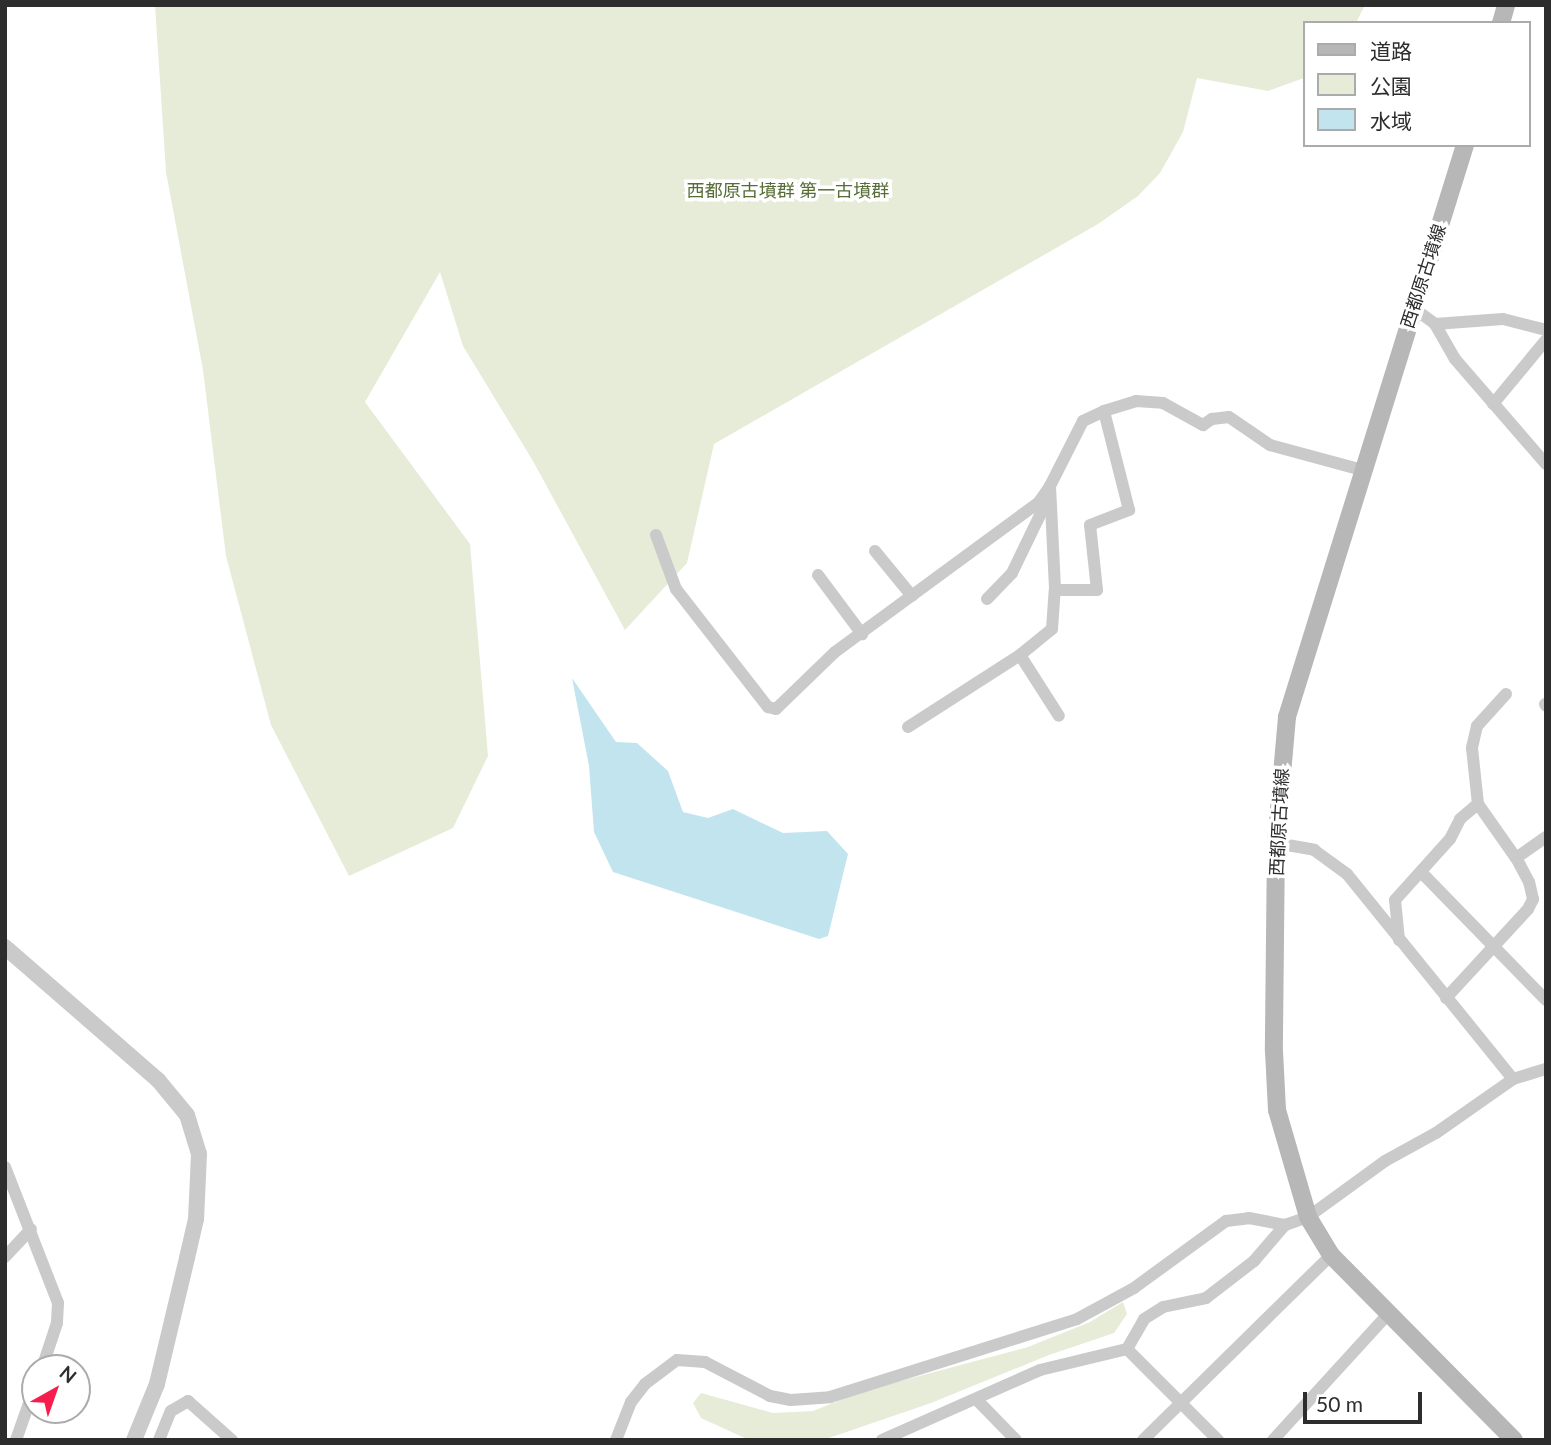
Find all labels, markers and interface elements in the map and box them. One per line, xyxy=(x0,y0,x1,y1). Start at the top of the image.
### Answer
legend xyxy=(1302,21,1530,147)
text: 道路 xyxy=(1370,38,1412,63)
text: 公園 xyxy=(1370,73,1412,98)
text: 水域 xyxy=(1370,108,1412,133)
park label: 西都原古墳群 第一古墳群 xyxy=(687,179,889,201)
street label: 西都原古墳線 xyxy=(1396,221,1450,331)
street label: 西都原古墳線 xyxy=(1265,768,1293,876)
north arrow xyxy=(21,1354,91,1424)
text: N xyxy=(56,1361,82,1388)
scale bar xyxy=(1306,1378,1425,1422)
text: 50 m xyxy=(1316,1391,1363,1416)

